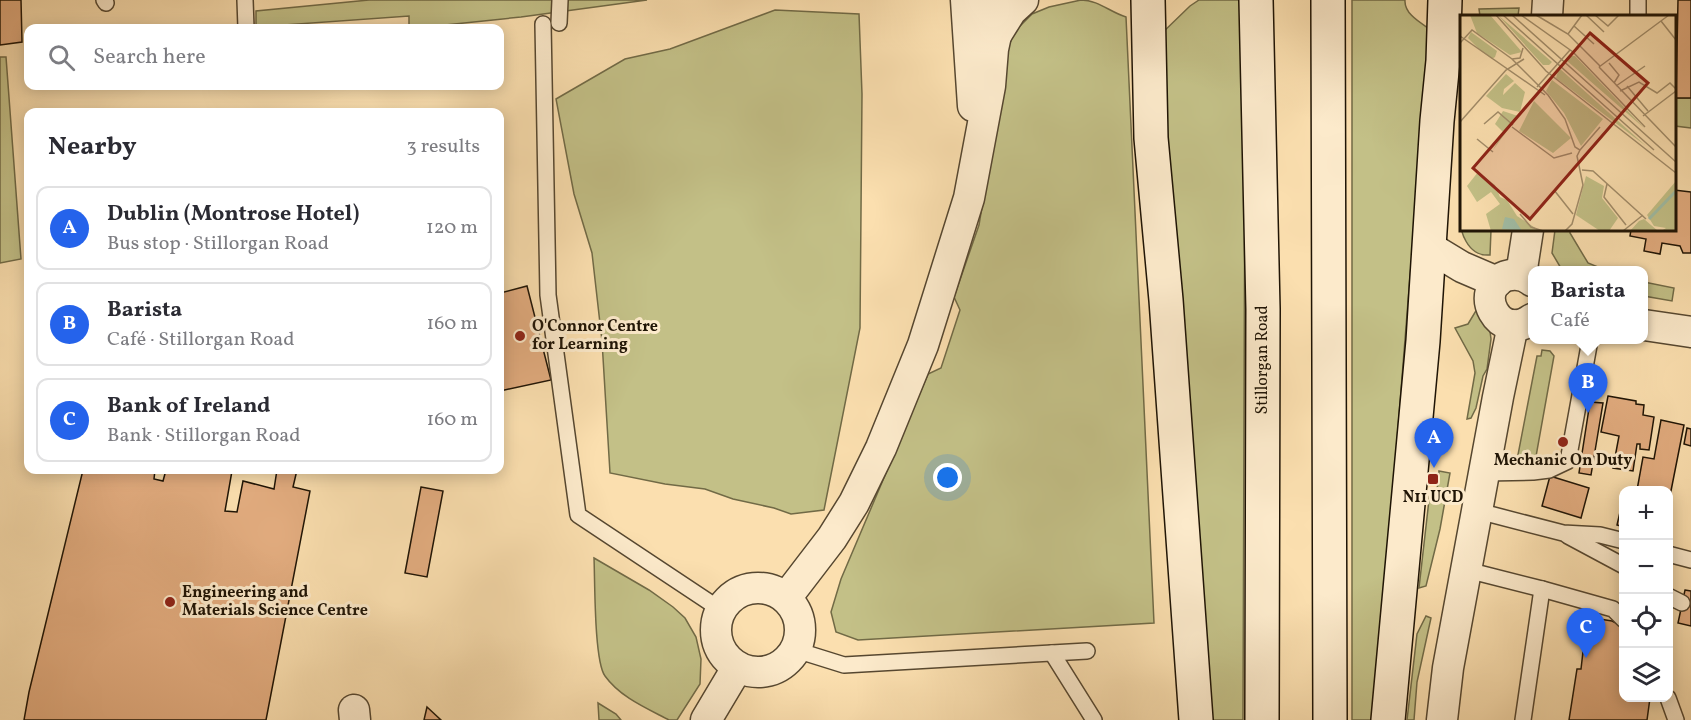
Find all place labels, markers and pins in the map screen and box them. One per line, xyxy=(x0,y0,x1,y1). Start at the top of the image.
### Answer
place label: O'Connor Centre for Learning xyxy=(532,316,658,356)
marker: O'Connor Centre for Learning xyxy=(513,329,527,343)
pin: B xyxy=(1568,364,1608,413)
pin: A xyxy=(1414,418,1454,468)
marker: Mechanic On Duty xyxy=(1556,435,1570,449)
place label: Mechanic On Duty xyxy=(1494,450,1632,472)
marker: N11 UCD xyxy=(1426,472,1440,486)
place label: N11 UCD xyxy=(1403,487,1464,509)
place label: Engineering and Materials Science Centre xyxy=(182,582,368,622)
marker: Engineering and Materials Science Centre xyxy=(163,595,177,609)
pin: C xyxy=(1566,608,1606,658)

